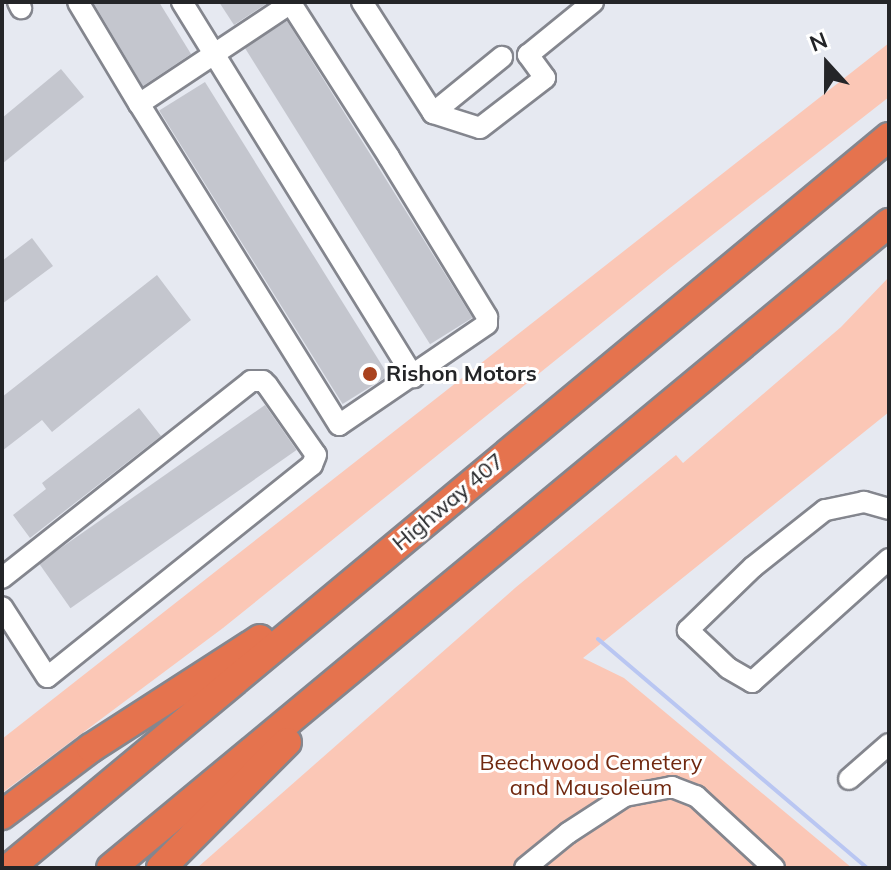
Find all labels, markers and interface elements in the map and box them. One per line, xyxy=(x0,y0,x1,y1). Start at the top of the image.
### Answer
north arrow xyxy=(787,24,867,104)
text: N xyxy=(806,26,831,58)
place label: Rishon Motors xyxy=(386,361,537,387)
marker: Rishon Motors xyxy=(361,365,379,383)
street label: Highway 407 xyxy=(387,448,509,556)
park label: Beechwood Cemetery and Mausoleum xyxy=(480,749,702,800)

